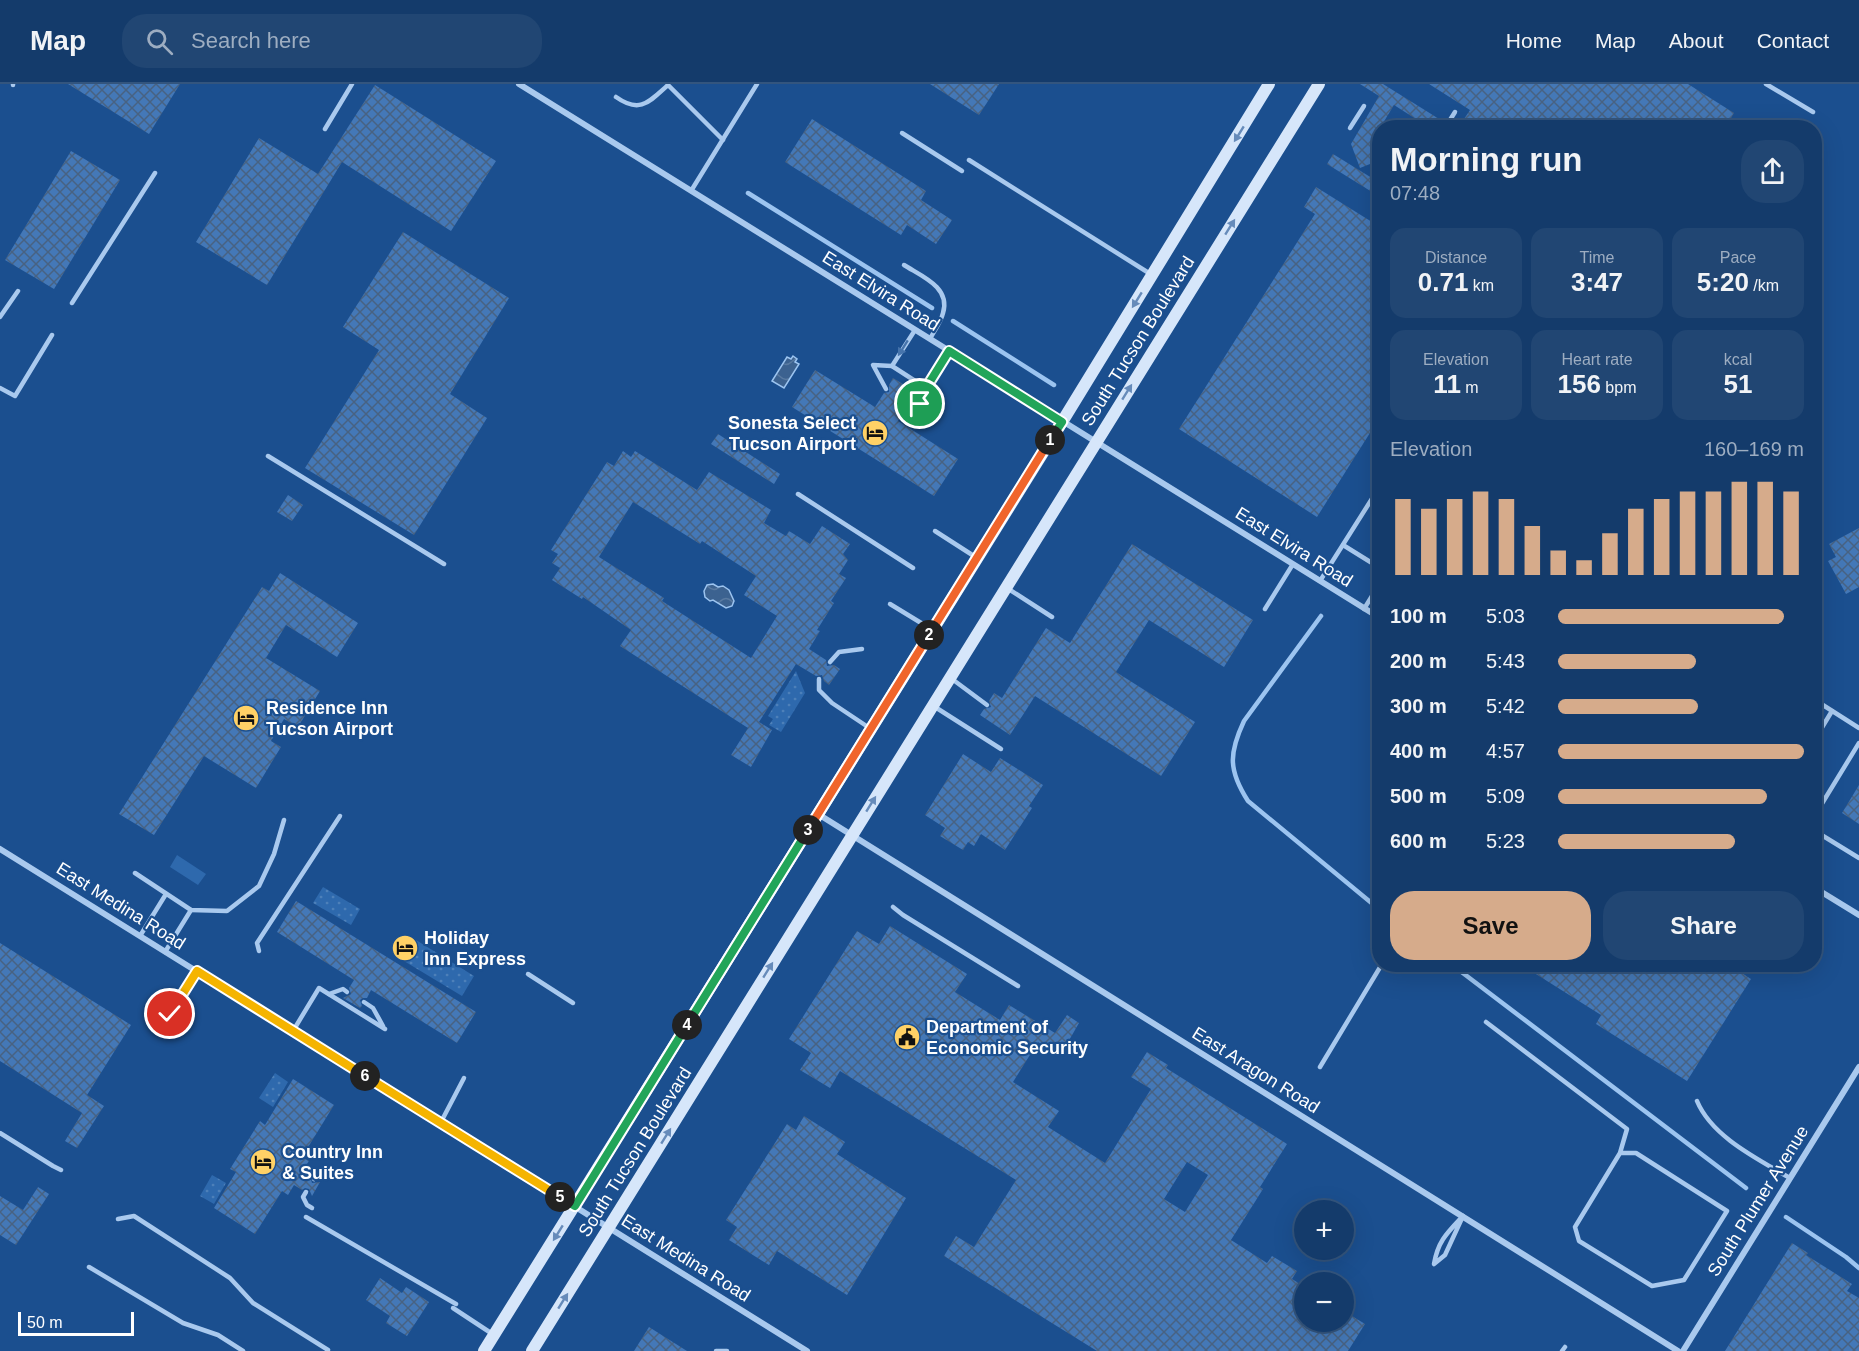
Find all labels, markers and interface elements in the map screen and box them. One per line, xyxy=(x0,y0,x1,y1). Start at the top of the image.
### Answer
search box xyxy=(122,14,542,68)
text: Map xyxy=(30,25,86,56)
icon: search xyxy=(143,25,176,58)
text: Search here xyxy=(191,28,311,53)
text: Home xyxy=(1506,29,1562,52)
text: Map xyxy=(1595,29,1636,52)
text: About xyxy=(1669,29,1724,52)
text: Contact xyxy=(1757,29,1829,52)
one-way arrow xyxy=(1233,126,1244,142)
button: share xyxy=(1741,140,1804,203)
text: Morning run xyxy=(1390,141,1582,178)
text: 07:48 xyxy=(1390,182,1440,204)
one-way arrow xyxy=(1224,218,1235,235)
street label: East Elvira Road xyxy=(819,247,943,335)
text: Distance xyxy=(1425,249,1487,266)
text: Time xyxy=(1580,249,1614,266)
text: Pace xyxy=(1720,249,1756,266)
street label: South Tucson Boulevard xyxy=(1078,253,1198,429)
text: 0.71 xyxy=(1418,267,1468,297)
text: 3:47 xyxy=(1571,267,1623,297)
text: 5:20 xyxy=(1697,267,1749,297)
text: km xyxy=(1468,277,1494,294)
text: /km xyxy=(1749,277,1779,294)
one-way arrow xyxy=(1131,292,1142,308)
one-way arrow xyxy=(898,340,909,356)
text: Elevation xyxy=(1423,351,1489,368)
text: Heart rate xyxy=(1561,351,1633,368)
text: kcal xyxy=(1724,351,1752,368)
text: 11 xyxy=(1433,369,1461,399)
text: 156 xyxy=(1558,369,1601,399)
text: 51 xyxy=(1724,369,1752,399)
pin xyxy=(894,378,945,429)
text: m xyxy=(1461,379,1479,396)
text: bpm xyxy=(1601,379,1636,396)
one-way arrow xyxy=(1122,384,1133,400)
icon: arrive xyxy=(903,387,936,420)
place label: Sonesta Select Tucson Airport xyxy=(728,413,856,454)
hotel icon: Sonesta Select Tucson Airport xyxy=(860,418,890,448)
pin: 1 xyxy=(1035,425,1065,455)
text: 1 xyxy=(1046,431,1054,448)
text: Elevation xyxy=(1390,438,1472,460)
text: 160–169 m xyxy=(1704,438,1804,460)
street label: East Elvira Road xyxy=(1232,503,1356,591)
text: 100 m xyxy=(1390,605,1447,627)
text: 5:03 xyxy=(1486,605,1525,627)
pin: 2 xyxy=(914,620,944,650)
text: 2 xyxy=(925,626,933,643)
text: 200 m xyxy=(1390,650,1447,672)
text: 5:43 xyxy=(1486,650,1525,672)
text: 300 m xyxy=(1390,695,1447,717)
text: 5:42 xyxy=(1486,695,1525,717)
place label: Residence Inn Tucson Airport xyxy=(266,698,393,739)
hotel icon: Residence Inn Tucson Airport xyxy=(231,703,261,733)
text: 400 m xyxy=(1390,740,1447,762)
text: 4:57 xyxy=(1486,740,1525,762)
text: 500 m xyxy=(1390,785,1447,807)
text: 5:09 xyxy=(1486,785,1525,807)
one-way arrow xyxy=(865,796,876,812)
pin: 3 xyxy=(793,815,823,845)
text: 3 xyxy=(804,821,812,838)
text: 600 m xyxy=(1390,830,1447,852)
text: 5:23 xyxy=(1486,830,1525,852)
street label: East Medina Road xyxy=(53,858,189,954)
button: Save xyxy=(1390,891,1591,960)
button: Share xyxy=(1603,891,1804,960)
place label: Holiday Inn Express xyxy=(424,928,526,969)
hotel icon: Holiday Inn Express xyxy=(390,933,420,963)
one-way arrow xyxy=(763,962,774,978)
pin xyxy=(144,988,195,1039)
icon: check xyxy=(153,997,186,1030)
pin: 4 xyxy=(672,1010,702,1040)
text: 4 xyxy=(683,1016,691,1033)
place label: Department of Economic Security xyxy=(926,1017,1088,1058)
public building icon: Department of Economic Security xyxy=(892,1022,922,1052)
street label: East Aragon Road xyxy=(1189,1023,1323,1117)
pin: 6 xyxy=(350,1061,380,1091)
street label: South Tucson Boulevard xyxy=(575,1064,695,1240)
text: 6 xyxy=(361,1067,369,1084)
street label: South Plumer Avenue xyxy=(1703,1122,1813,1280)
one-way arrow xyxy=(660,1128,671,1144)
place label: Country Inn & Suites xyxy=(282,1142,383,1183)
hotel icon: Country Inn & Suites xyxy=(248,1147,278,1177)
pin: 5 xyxy=(545,1182,575,1212)
text: 5 xyxy=(556,1188,564,1205)
map controls xyxy=(1294,1200,1354,1332)
button: + xyxy=(1294,1200,1354,1260)
street label: East Medina Road xyxy=(618,1210,754,1306)
one-way arrow xyxy=(552,1225,563,1241)
button: − xyxy=(1294,1272,1354,1332)
one-way arrow xyxy=(557,1293,568,1310)
scale bar xyxy=(18,1309,134,1336)
text: 50 m xyxy=(27,1314,63,1331)

